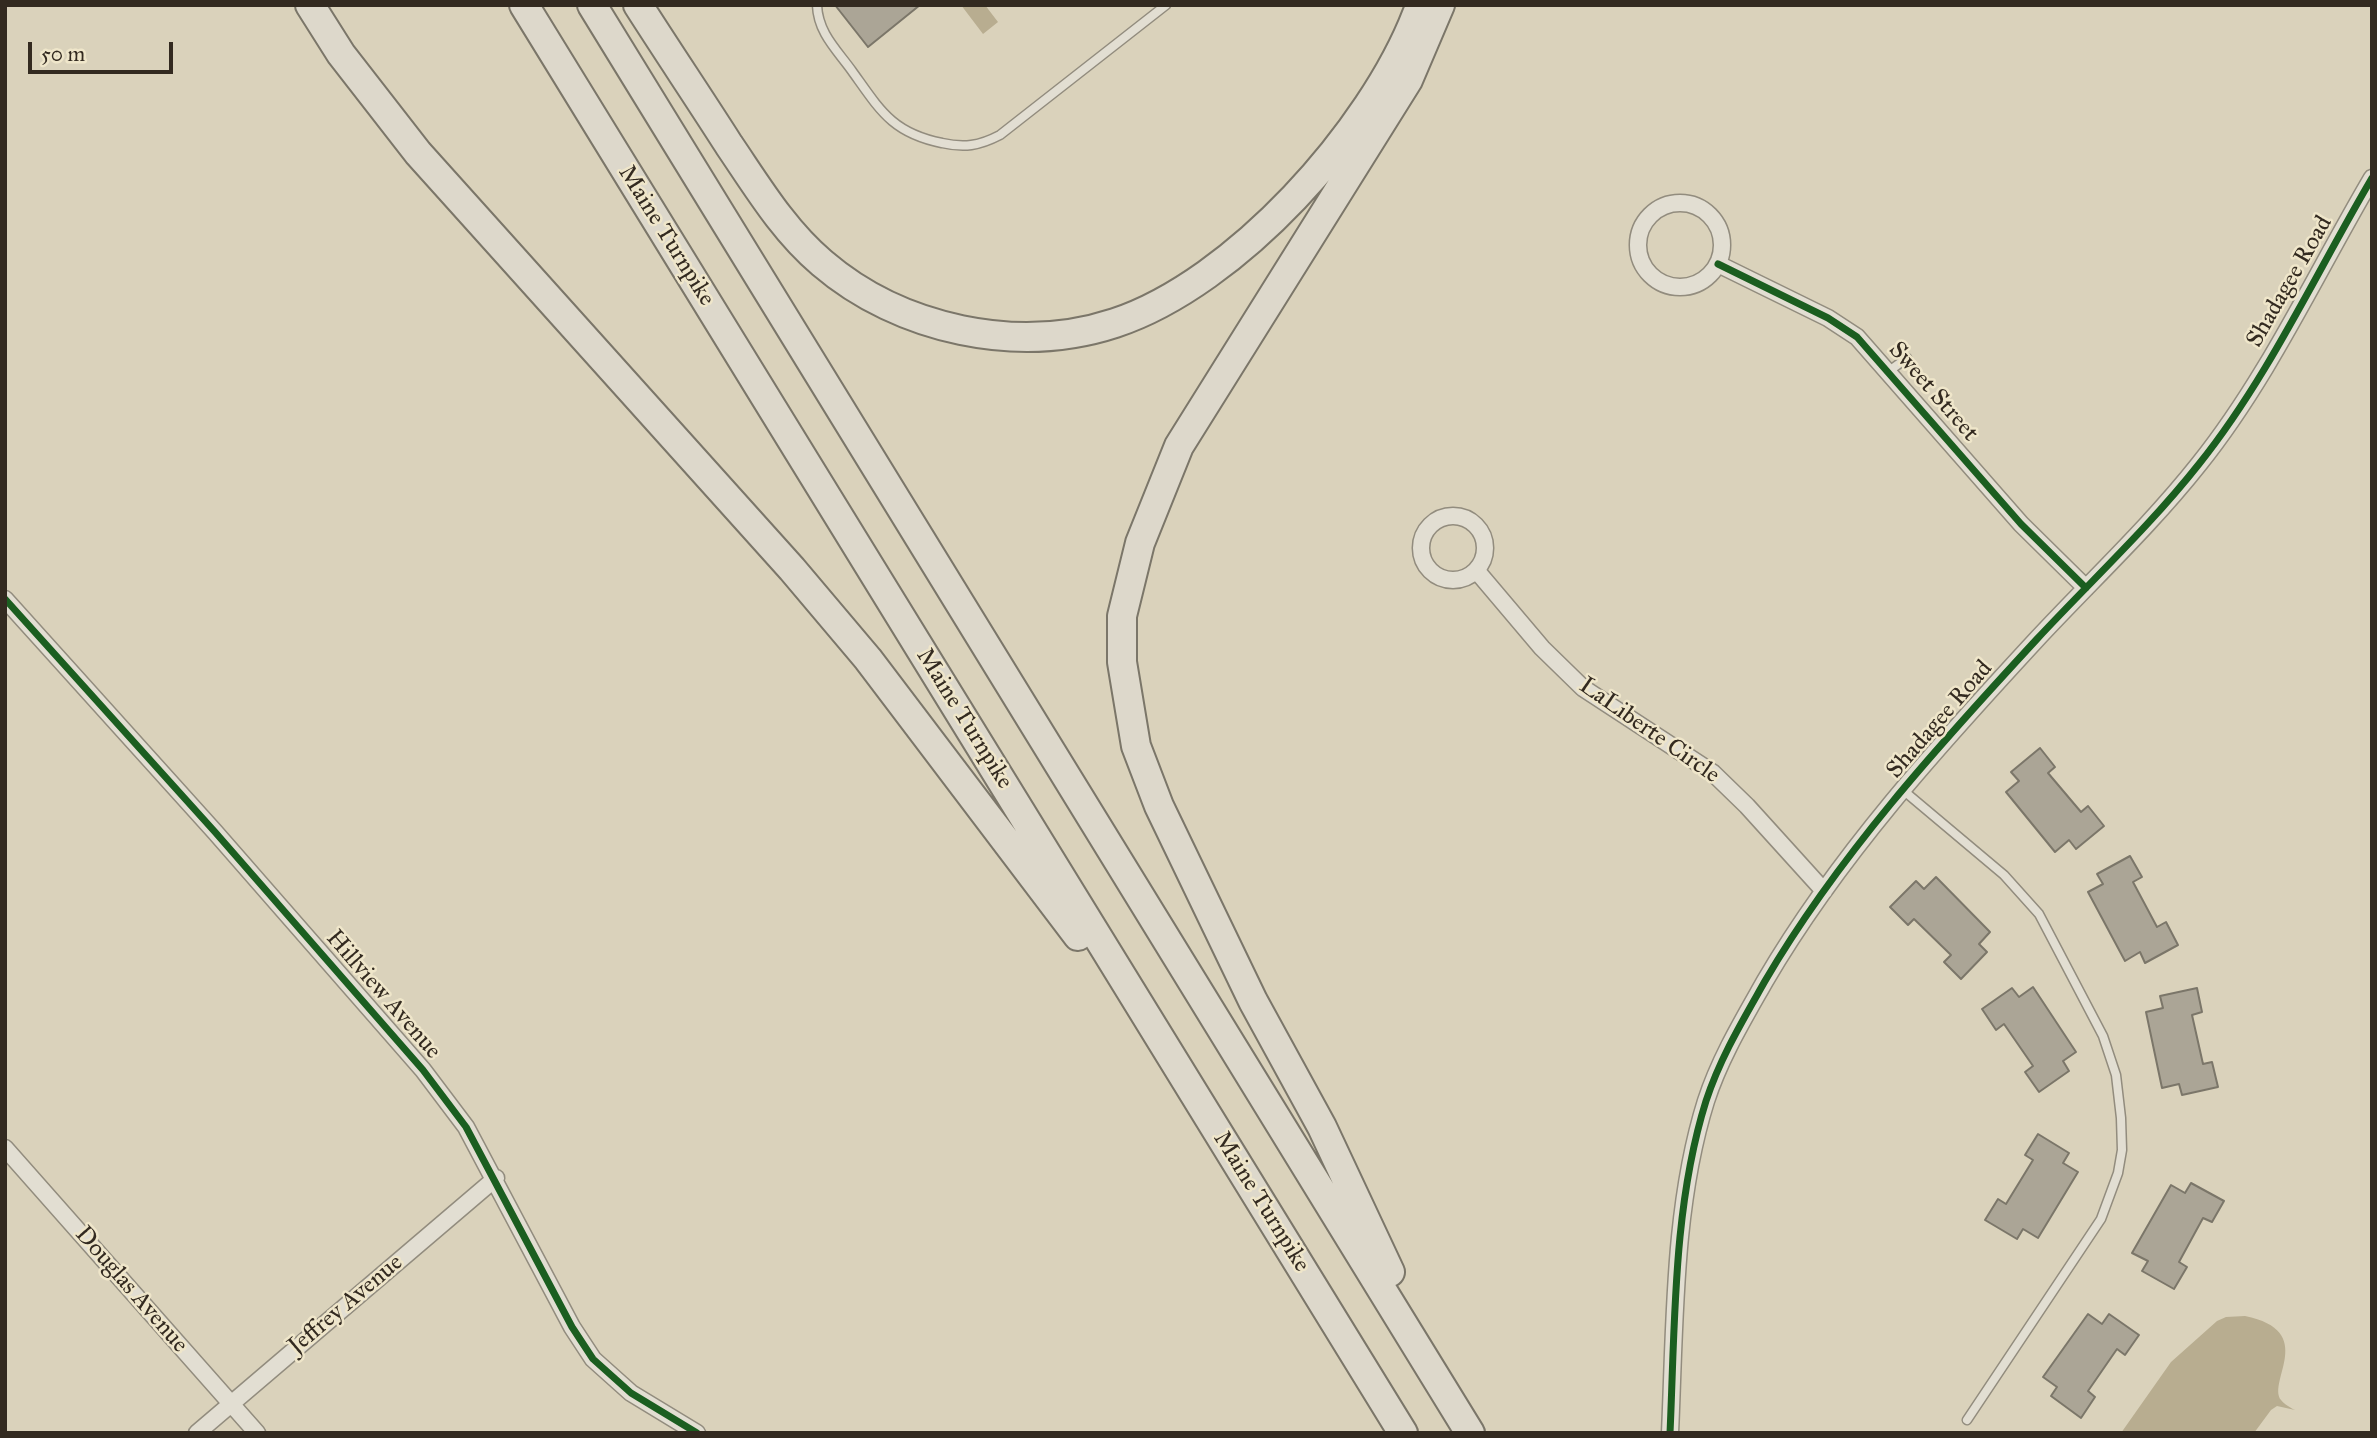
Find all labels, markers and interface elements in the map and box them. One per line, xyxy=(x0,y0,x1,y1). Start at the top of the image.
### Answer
scale bar xyxy=(32,28,177,72)
text: 50 m xyxy=(41,41,85,67)
street label: Maine Turnpike xyxy=(611,161,721,311)
street label: Shadagee Road xyxy=(2241,211,2339,353)
street label: Sweet Street xyxy=(1882,336,1984,448)
street label: Maine Turnpike xyxy=(909,644,1019,794)
street label: Shadagee Road xyxy=(1881,655,1999,785)
street label: LaLiberte Circle xyxy=(1573,672,1725,790)
street label: Hillview Avenue xyxy=(319,925,447,1065)
street label: Maine Turnpike xyxy=(1206,1127,1316,1277)
street label: Douglas Avenue xyxy=(68,1221,194,1359)
street label: Jeffrey Avenue xyxy=(283,1249,409,1361)

